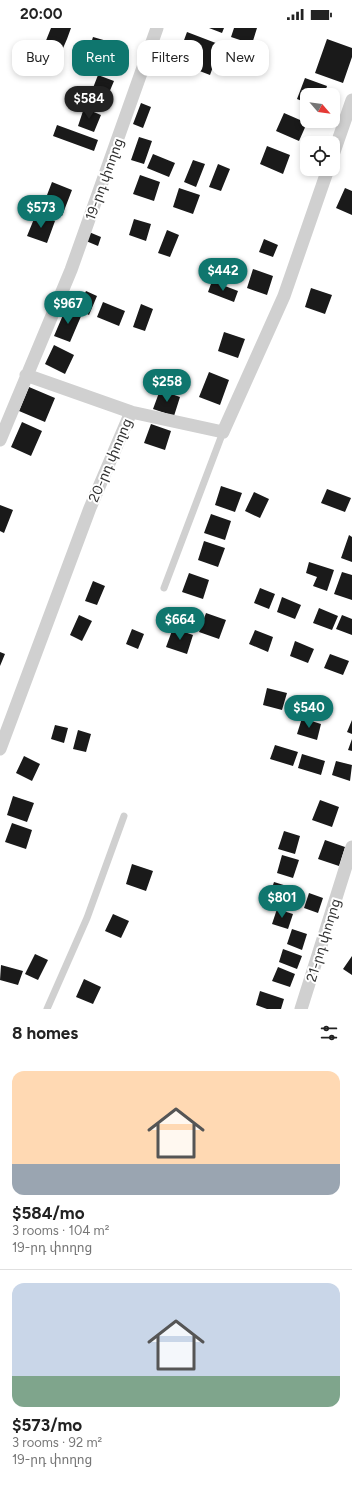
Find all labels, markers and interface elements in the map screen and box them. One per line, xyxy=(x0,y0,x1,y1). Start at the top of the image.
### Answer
text: 20:00 xyxy=(20,5,62,23)
chip: Buy xyxy=(12,40,64,76)
chip: Rent xyxy=(72,40,129,76)
chip: Filters xyxy=(137,40,203,76)
chip: New xyxy=(211,40,269,76)
pin: $584 xyxy=(65,86,113,120)
north arrow xyxy=(300,88,340,128)
map controls xyxy=(300,88,340,176)
text: $584 xyxy=(74,91,104,106)
street label: 19-րդ փողոց xyxy=(82,136,127,223)
button: locate xyxy=(300,136,340,176)
pin: $573 xyxy=(17,195,65,229)
text: $573 xyxy=(26,200,56,215)
pin: $442 xyxy=(199,258,247,292)
text: $442 xyxy=(207,263,239,278)
pin: $967 xyxy=(44,291,92,325)
text: $967 xyxy=(53,296,83,311)
pin: $258 xyxy=(143,369,191,403)
text: $258 xyxy=(152,374,182,389)
street label: 20-րդ փողոց xyxy=(85,416,136,505)
pin: $664 xyxy=(156,607,204,641)
text: $664 xyxy=(165,612,195,627)
pin: $540 xyxy=(285,695,333,729)
text: $540 xyxy=(293,700,325,715)
pin: $801 xyxy=(258,885,306,919)
text: $801 xyxy=(267,890,297,905)
street label: 21-րդ փողոց xyxy=(303,896,344,984)
icon: filters xyxy=(318,1022,340,1044)
text: 8 homes xyxy=(12,1023,78,1043)
icon: home xyxy=(140,1097,212,1169)
text: $584/mo xyxy=(12,1203,85,1223)
text: 3 rooms · 104 m² xyxy=(12,1223,109,1238)
text: 19-րդ փողոց xyxy=(12,1240,92,1255)
icon: home xyxy=(140,1309,212,1381)
text: $573/mo xyxy=(12,1415,82,1435)
text: 3 rooms · 92 m² xyxy=(12,1435,102,1450)
text: 19-րդ փողոց xyxy=(12,1452,92,1467)

